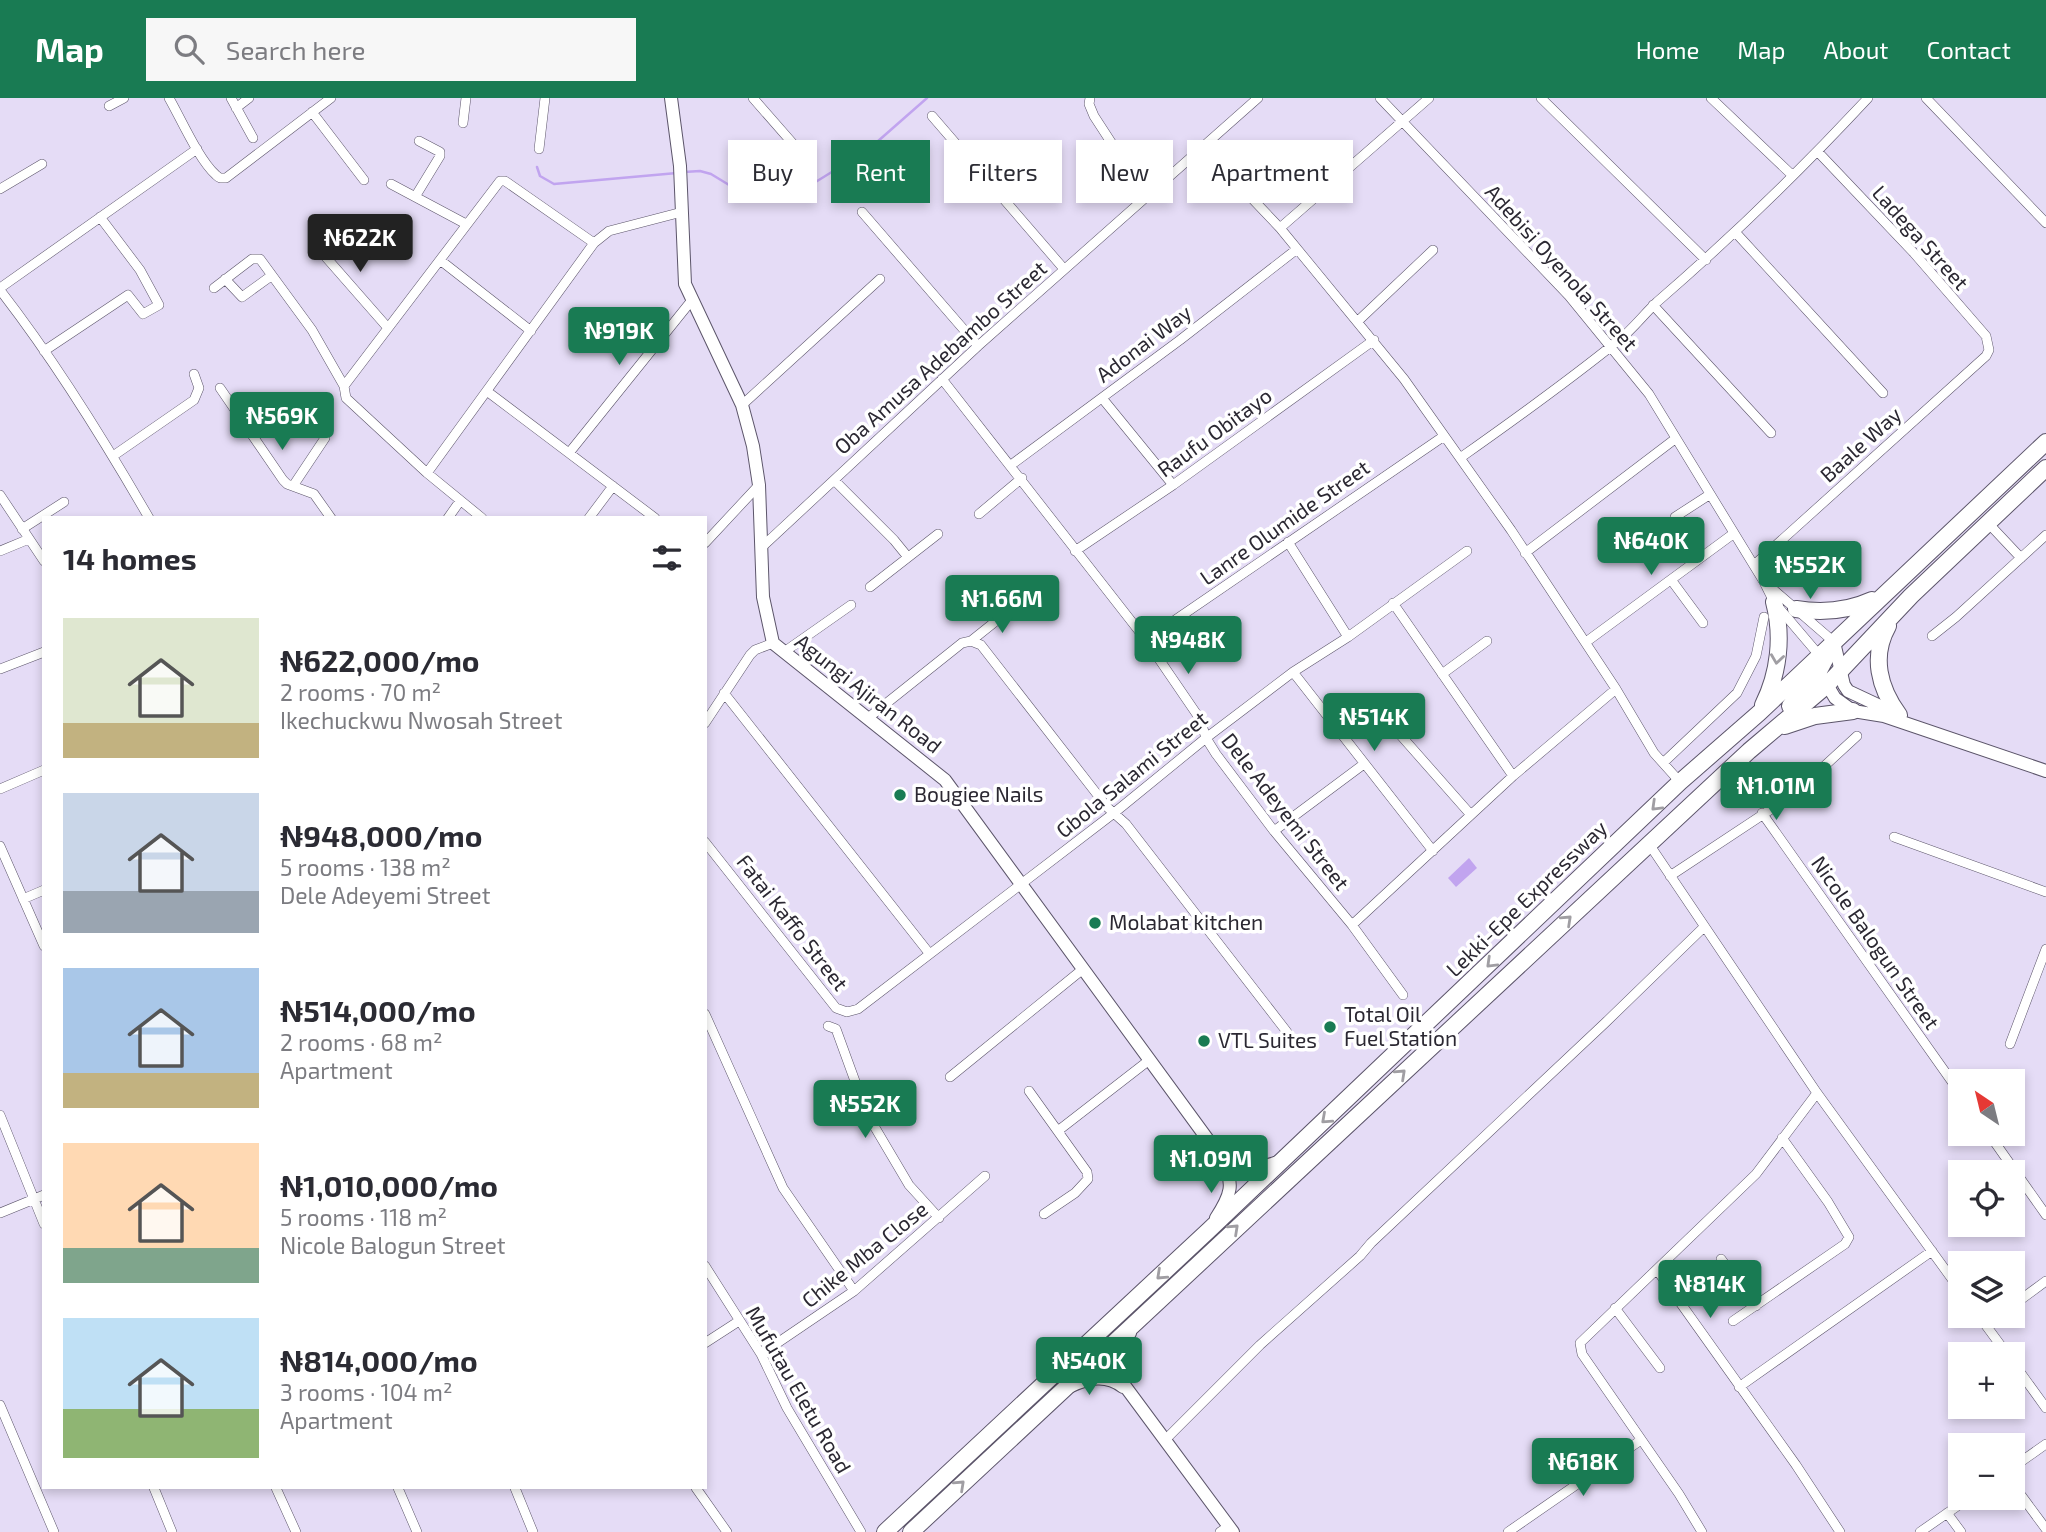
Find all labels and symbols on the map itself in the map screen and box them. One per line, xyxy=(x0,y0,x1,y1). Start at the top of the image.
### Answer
street label: Adebisi Oyenola Street xyxy=(1481,179,1643,355)
street label: Ladega Street xyxy=(1868,180,1975,294)
pin: ₦622K xyxy=(311,214,409,274)
street label: Oba Amusa Adebambo Street xyxy=(829,255,1051,459)
street label: Adonai Way xyxy=(1091,299,1196,387)
pin: ₦919K xyxy=(570,308,668,367)
street label: Raufu Obitayo xyxy=(1152,382,1276,482)
pin: ₦569K xyxy=(233,392,331,452)
street label: Baale Way xyxy=(1814,401,1906,487)
street label: Lanre Olumide Street xyxy=(1195,454,1374,590)
pin: ₦640K xyxy=(1602,518,1700,577)
pin: ₦552K xyxy=(1761,542,1859,601)
pin: ₦1.66M xyxy=(945,575,1059,635)
pin: ₦948K xyxy=(1139,616,1237,676)
street label: Agungi Ajiran Road xyxy=(790,628,947,758)
one-way arrow xyxy=(1769,653,1784,665)
pin: ₦514K xyxy=(1325,694,1423,753)
street label: Gbola Salami Street xyxy=(1050,705,1212,842)
street label: Dele Adeyemi Street xyxy=(1217,728,1355,894)
pin: ₦1.01M xyxy=(1719,762,1833,822)
place label: Bougiee Nails xyxy=(914,781,1044,806)
marker: Bougiee Nails xyxy=(892,787,908,803)
one-way arrow xyxy=(1651,797,1664,810)
street label: Lekki-Epe Expressway xyxy=(1440,815,1611,981)
street label: Fatai Kaffo Street xyxy=(732,849,854,995)
street label: Nicole Balogun Street xyxy=(1807,851,1946,1034)
place label: Molabat kitchen xyxy=(1109,909,1263,934)
marker: Molabat kitchen xyxy=(1087,915,1103,931)
one-way arrow xyxy=(1559,915,1572,928)
one-way arrow xyxy=(1486,954,1499,967)
place label: Total Oil Fuel Station xyxy=(1344,1001,1457,1050)
marker: Total Oil Fuel Station xyxy=(1322,1019,1338,1035)
place label: VTL Suites xyxy=(1218,1027,1317,1052)
marker: VTL Suites xyxy=(1196,1033,1212,1049)
north arrow xyxy=(1948,1069,2025,1146)
one-way arrow xyxy=(1392,1070,1405,1083)
pin: ₦552K xyxy=(816,1080,914,1140)
one-way arrow xyxy=(1321,1111,1334,1123)
pin: ₦1.09M xyxy=(1154,1136,1268,1195)
street label: Chike Mba Close xyxy=(796,1196,932,1312)
one-way arrow xyxy=(1226,1225,1239,1238)
pin: ₦814K xyxy=(1661,1260,1759,1320)
one-way arrow xyxy=(1156,1267,1169,1280)
street label: Mufutau Eletu Road xyxy=(741,1301,857,1477)
pin: ₦540K xyxy=(1040,1338,1138,1397)
pin: ₦618K xyxy=(1534,1438,1632,1498)
one-way arrow xyxy=(952,1481,965,1494)

